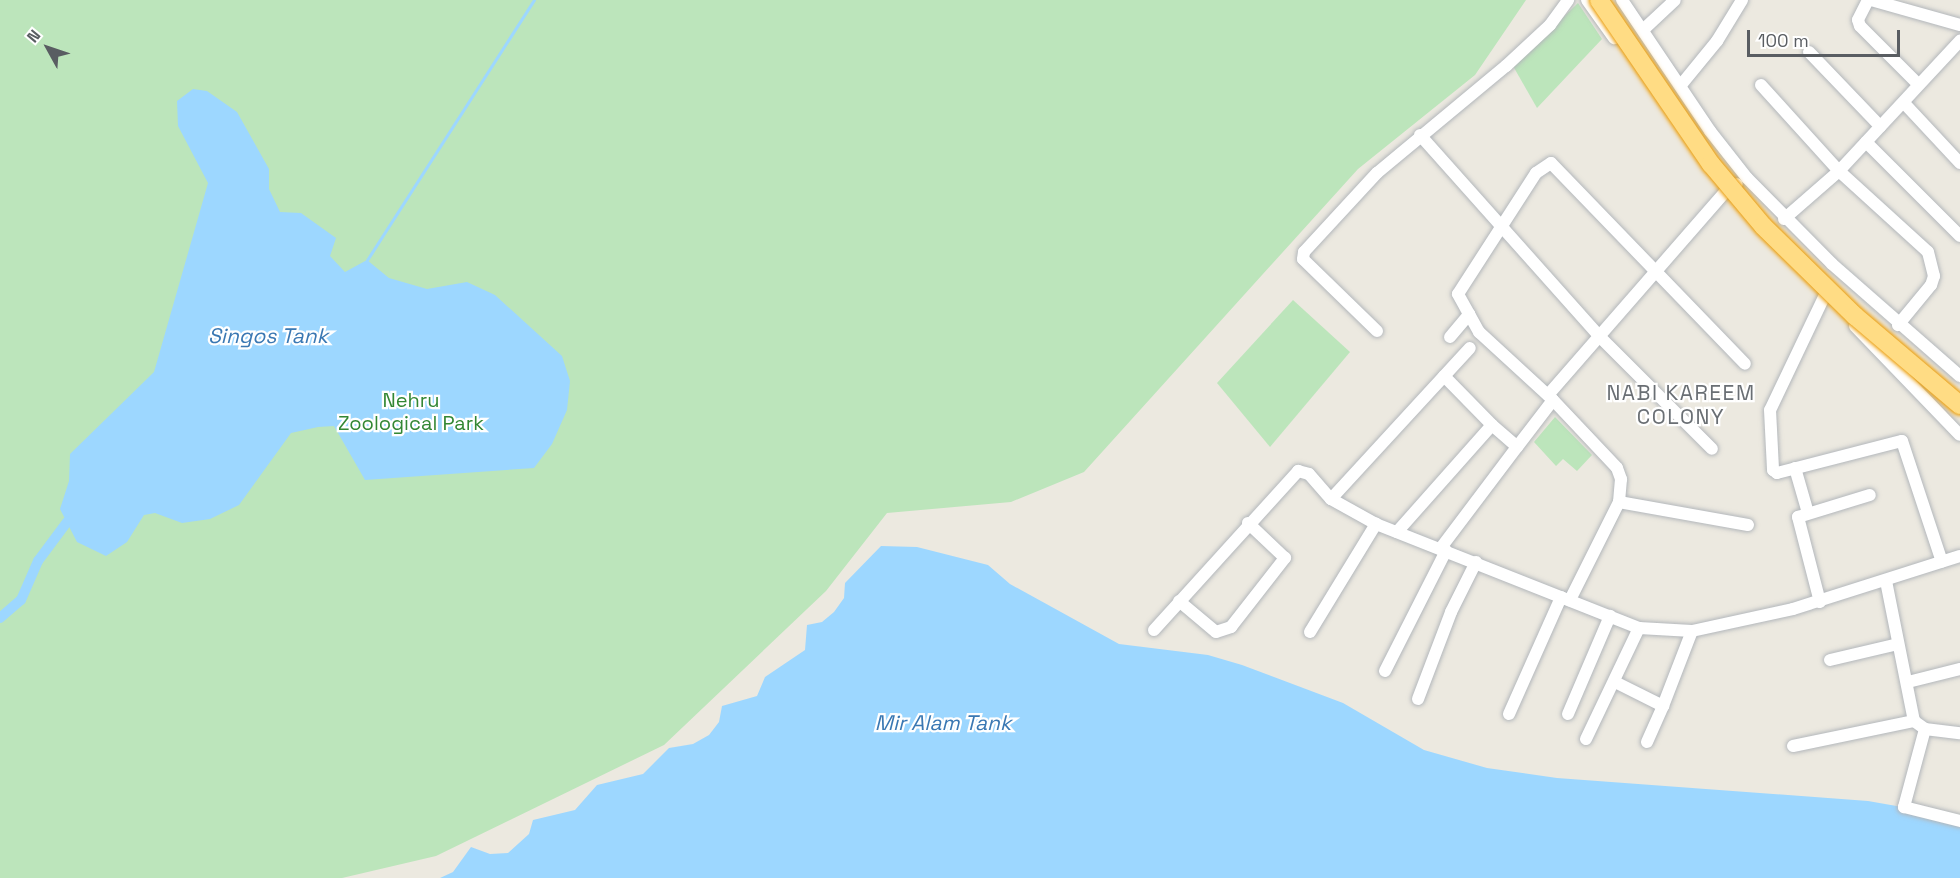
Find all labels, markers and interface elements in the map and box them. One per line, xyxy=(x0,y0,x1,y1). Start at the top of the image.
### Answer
north arrow xyxy=(18,18,78,78)
scale bar xyxy=(1750,18,1903,56)
text: N xyxy=(22,25,45,47)
text: 100 m xyxy=(1758,29,1809,52)
water label: Singos Tank xyxy=(208,323,328,349)
district label: NABI KAREEM COLONY xyxy=(1606,380,1756,430)
park label: Nehru Zoological Park xyxy=(338,388,484,435)
water label: Mir Alam Tank xyxy=(874,710,1012,736)

